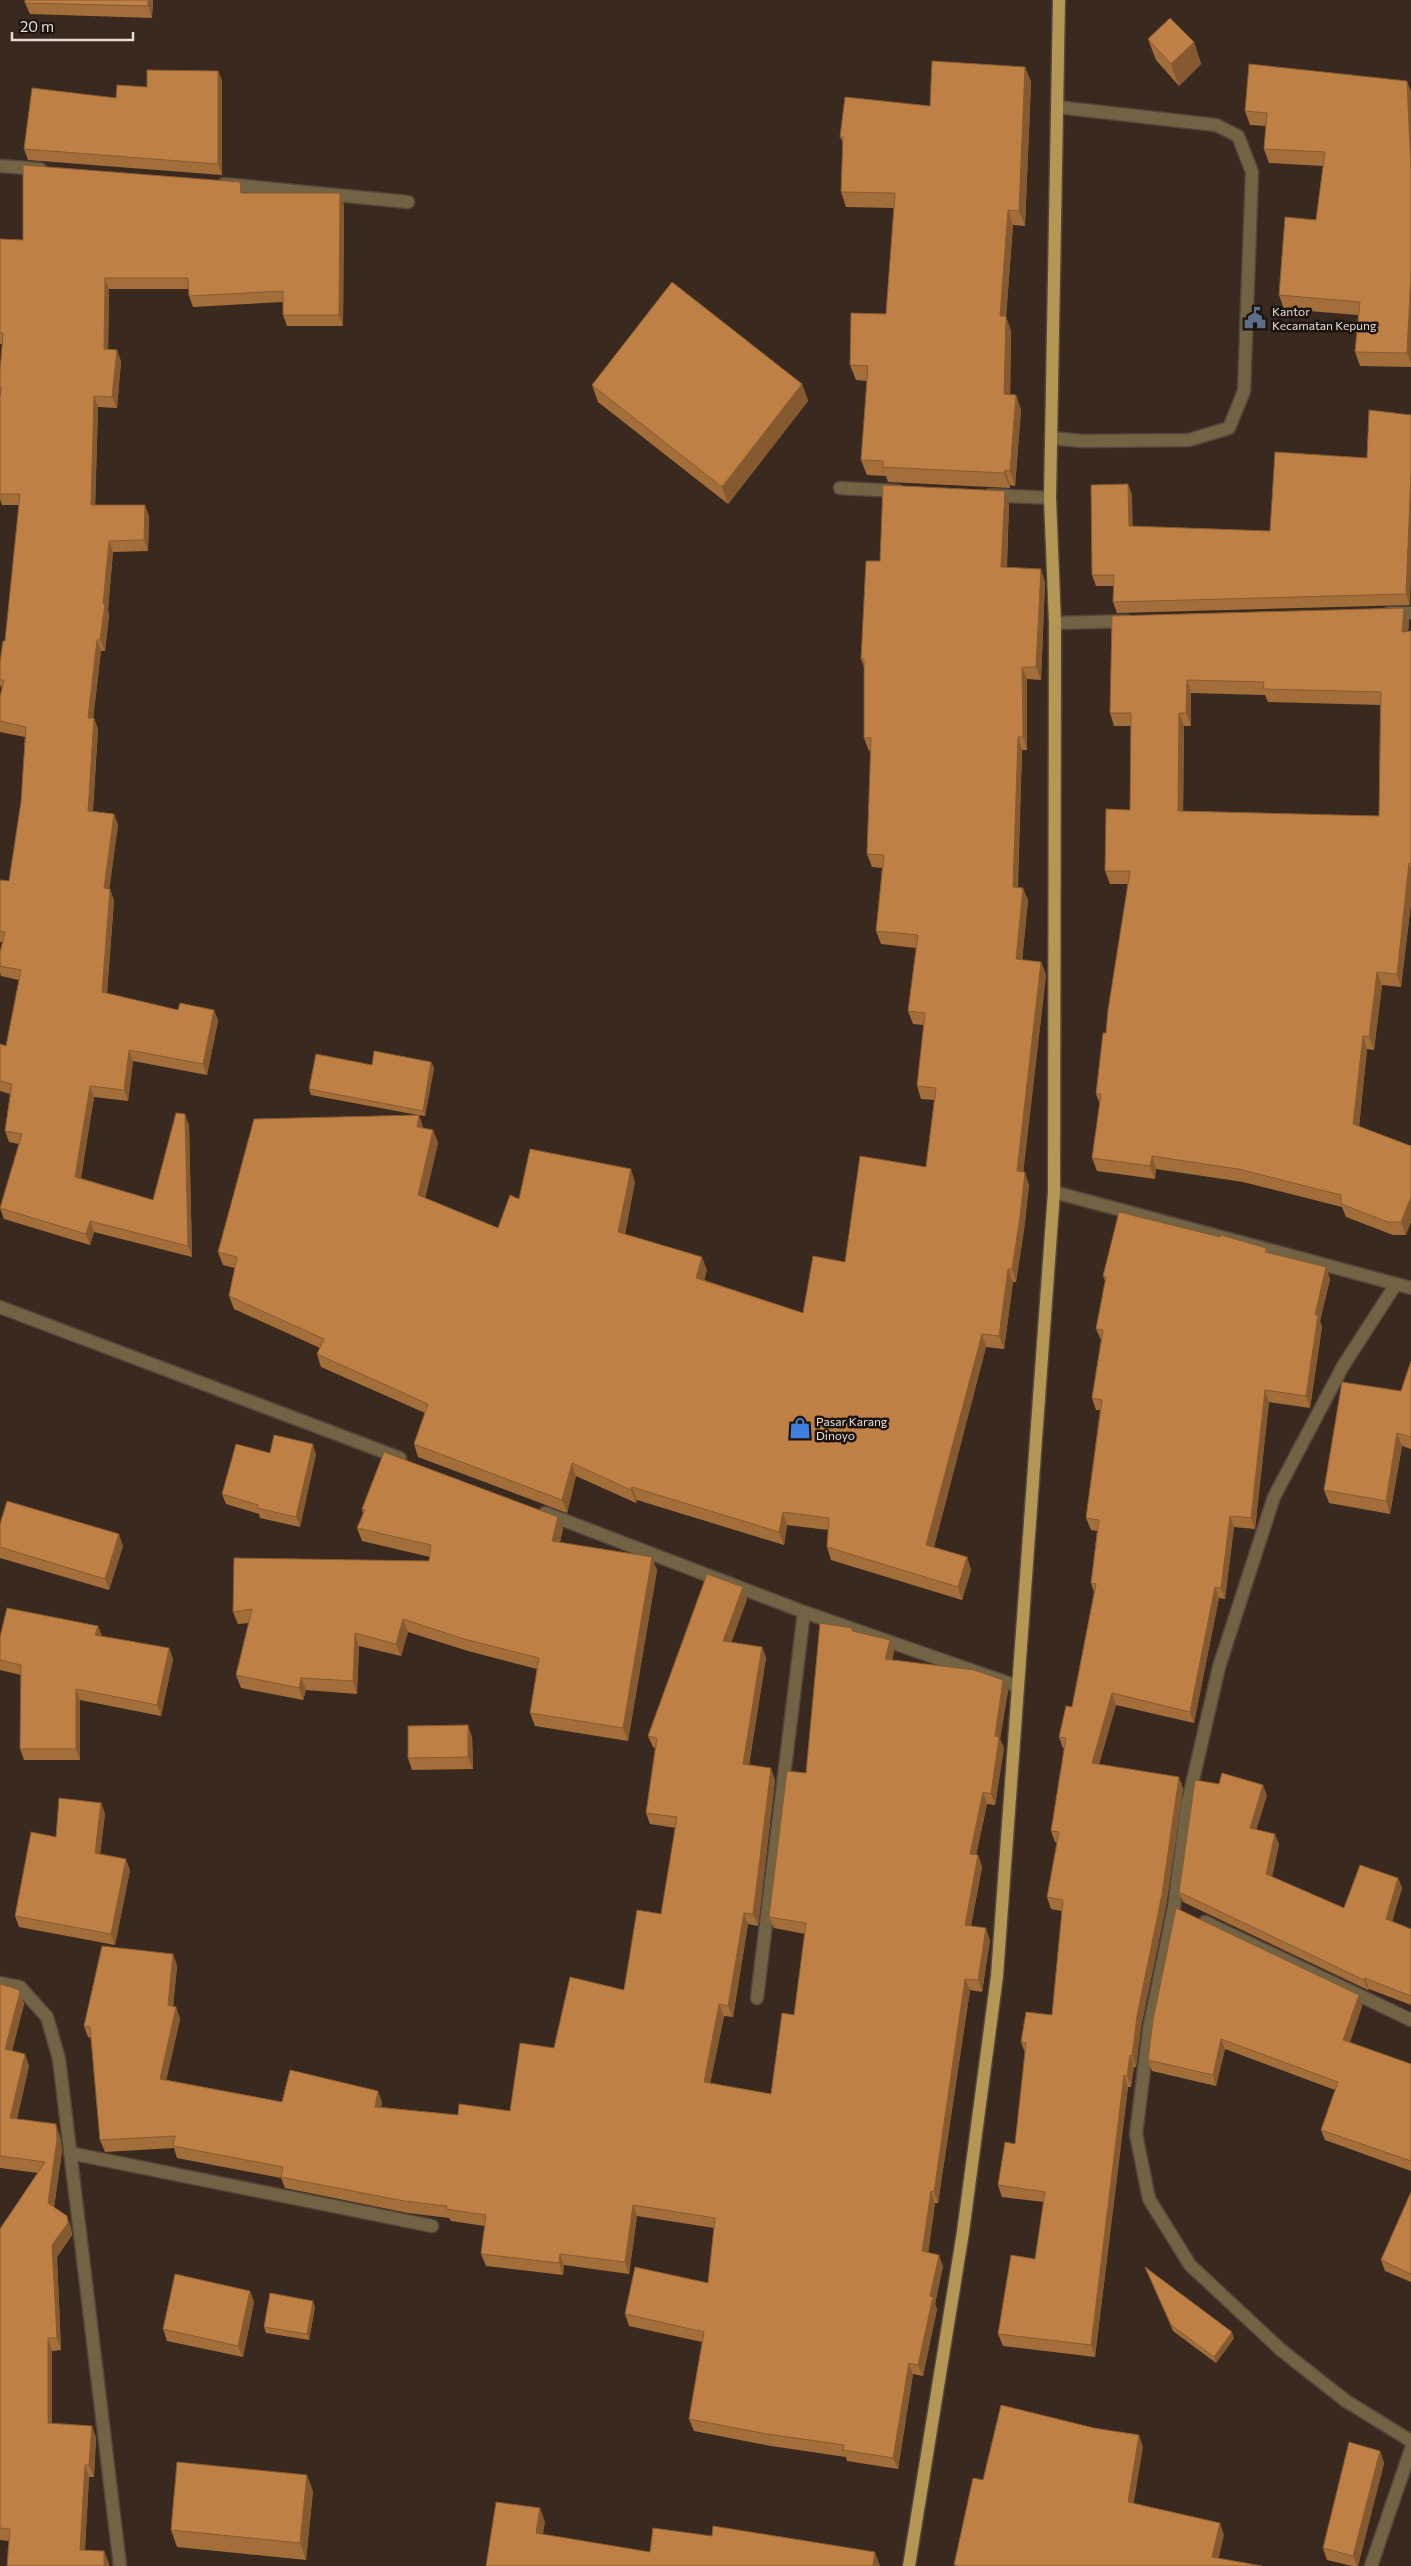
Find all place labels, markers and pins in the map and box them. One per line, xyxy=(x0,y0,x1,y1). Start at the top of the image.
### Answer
place label: Kantor Kecamatan Kepung xyxy=(1272,304,1377,332)
public building icon: Kantor Kecamatan Kepung xyxy=(1242,305,1268,331)
place label: Pasar Karang Dinoyo xyxy=(816,1414,888,1442)
shop icon: Pasar Karang Dinoyo xyxy=(787,1415,813,1441)

